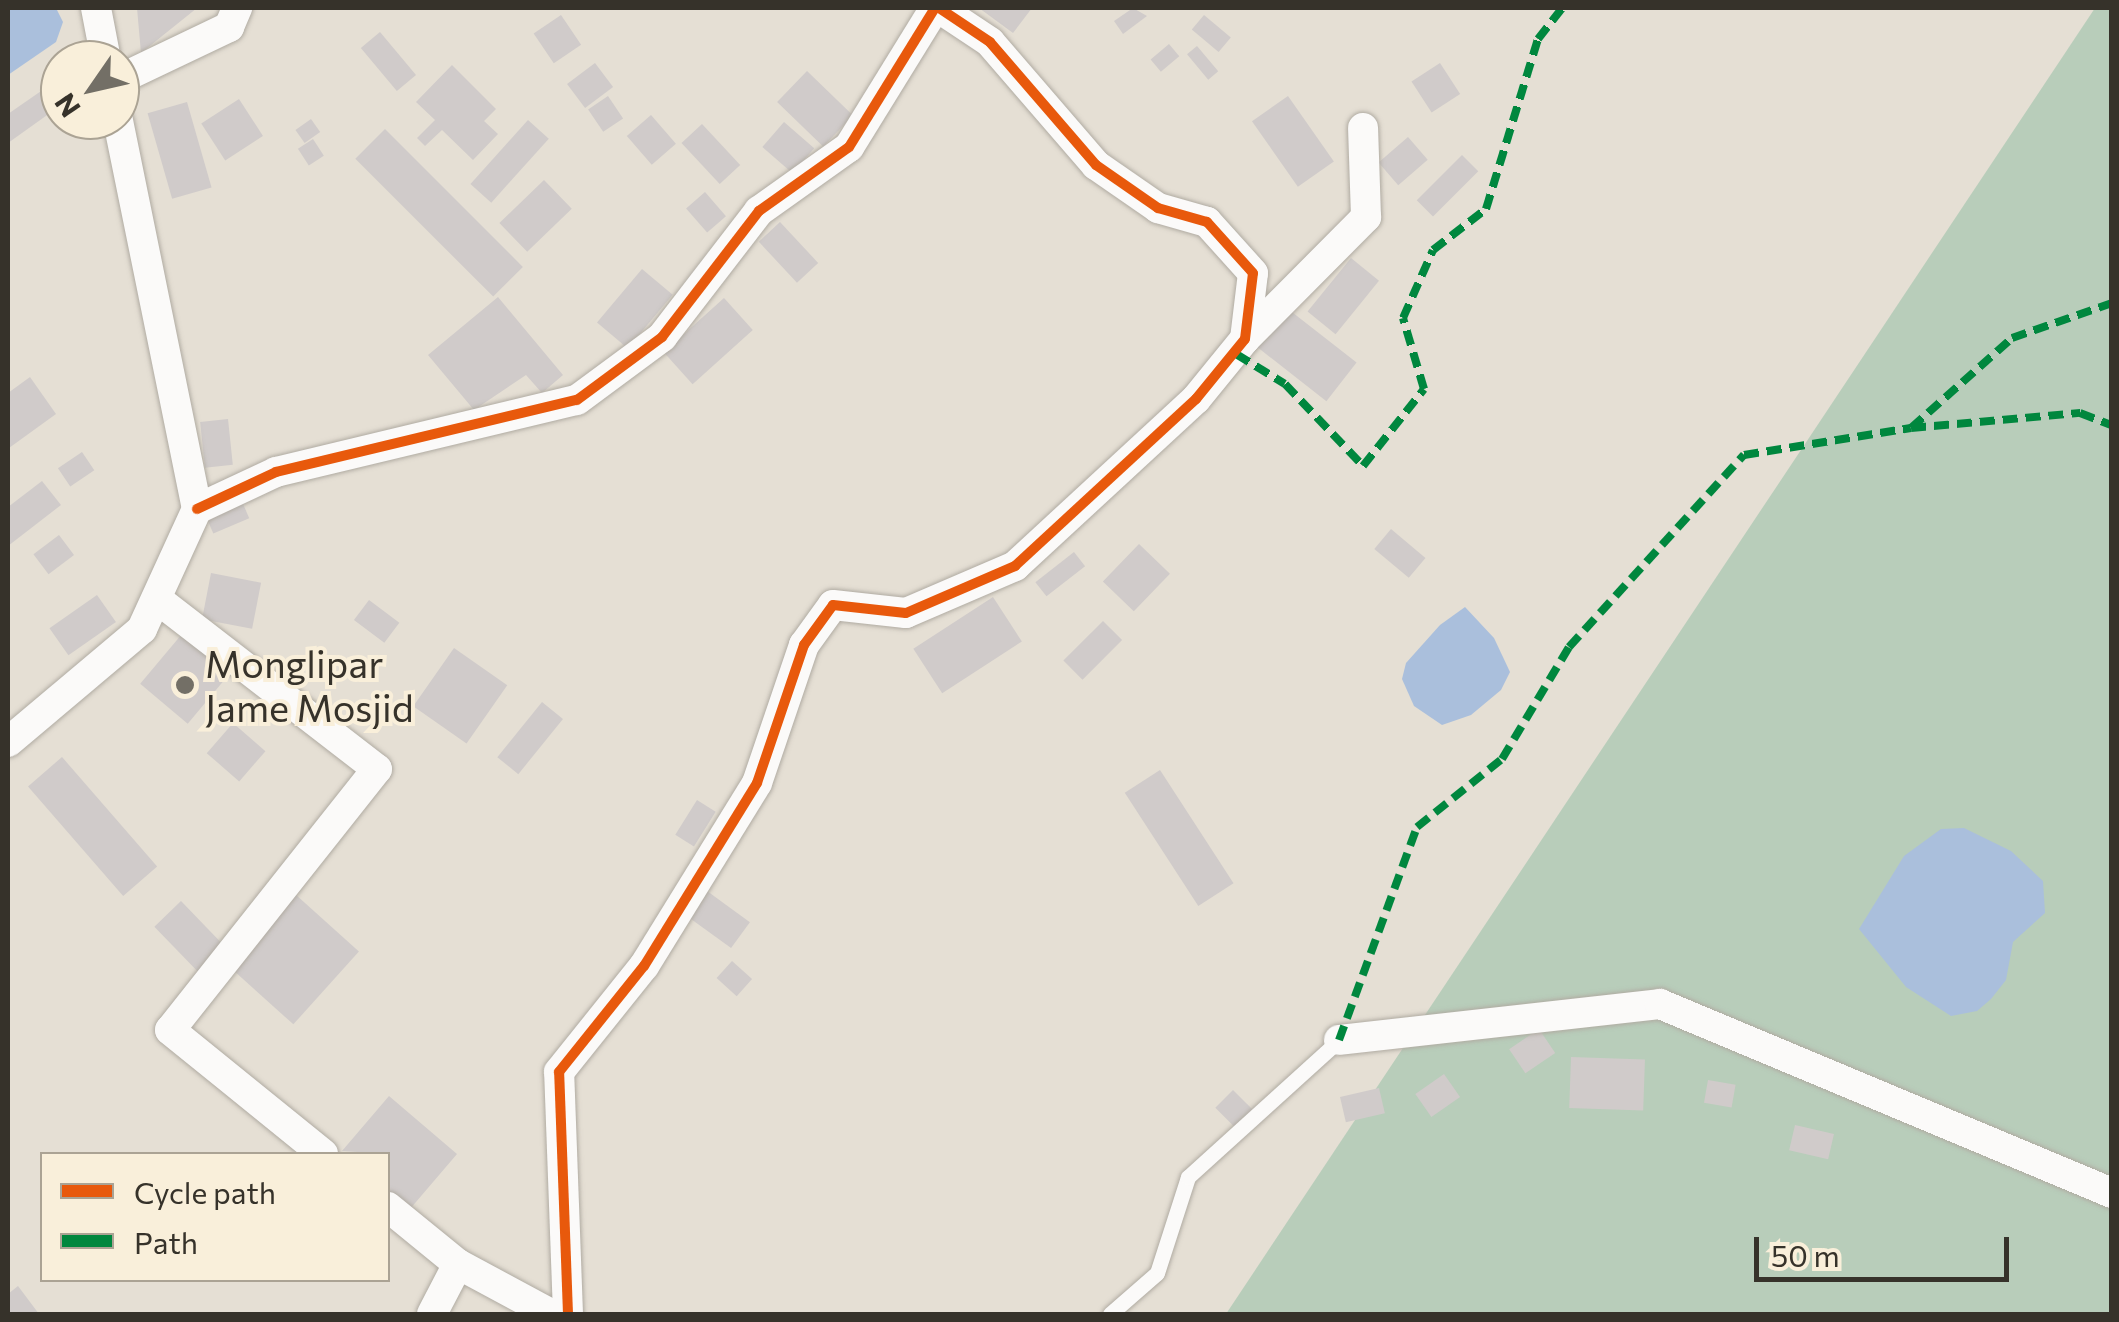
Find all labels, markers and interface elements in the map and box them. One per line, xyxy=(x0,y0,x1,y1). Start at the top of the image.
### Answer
north arrow xyxy=(40,40,140,140)
text: N xyxy=(47,87,87,124)
place label: Monglipar Jame Mosjid xyxy=(205,640,414,729)
marker: Monglipar Jame Mosjid xyxy=(174,674,196,696)
legend xyxy=(40,1152,390,1282)
text: Cycle path xyxy=(134,1173,276,1210)
scale bar xyxy=(1759,1217,2014,1279)
text: Path xyxy=(134,1223,198,1260)
text: 50 m xyxy=(1771,1236,1840,1273)

